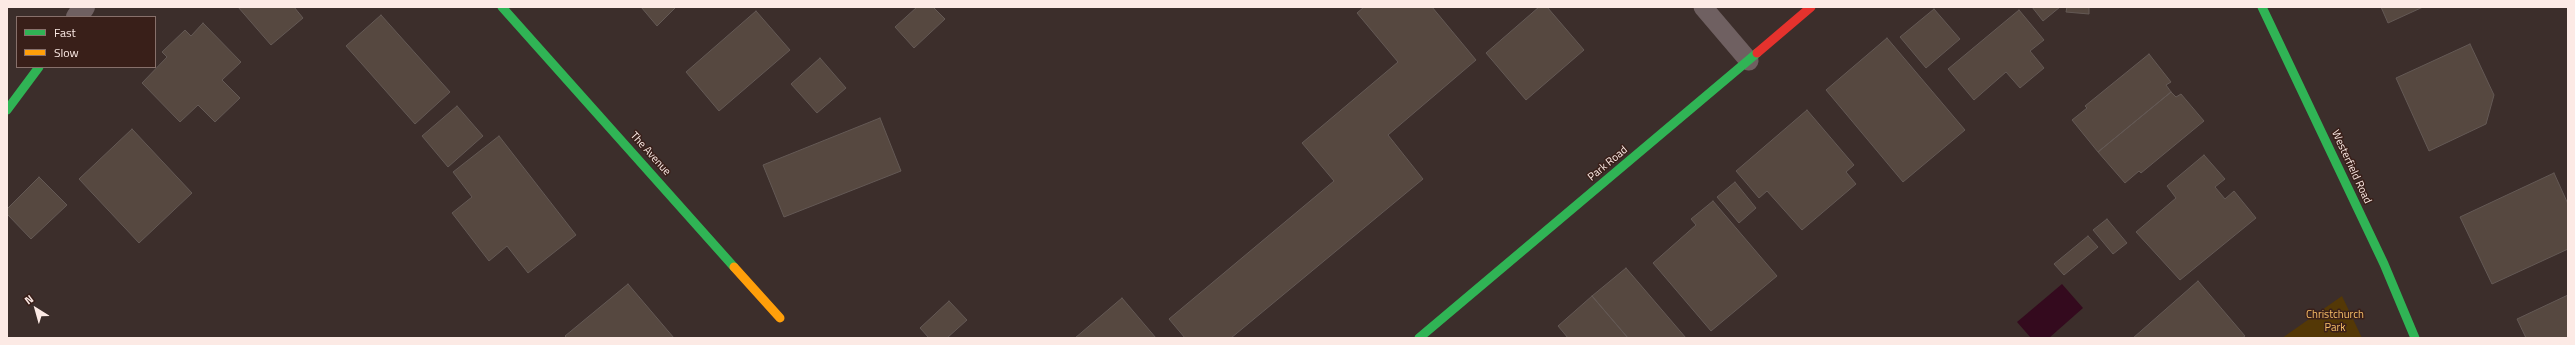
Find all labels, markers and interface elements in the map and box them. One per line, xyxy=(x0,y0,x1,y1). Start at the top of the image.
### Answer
legend xyxy=(16,16,156,68)
text: Fast xyxy=(54,23,76,42)
text: Slow xyxy=(54,43,79,62)
street label: Westerfield Road xyxy=(2328,128,2374,206)
street label: The Avenue xyxy=(627,129,673,179)
street label: Park Road xyxy=(1586,144,1630,184)
north arrow xyxy=(16,289,56,329)
text: N xyxy=(21,291,37,308)
park label: Christchurch Park xyxy=(2306,308,2364,334)

